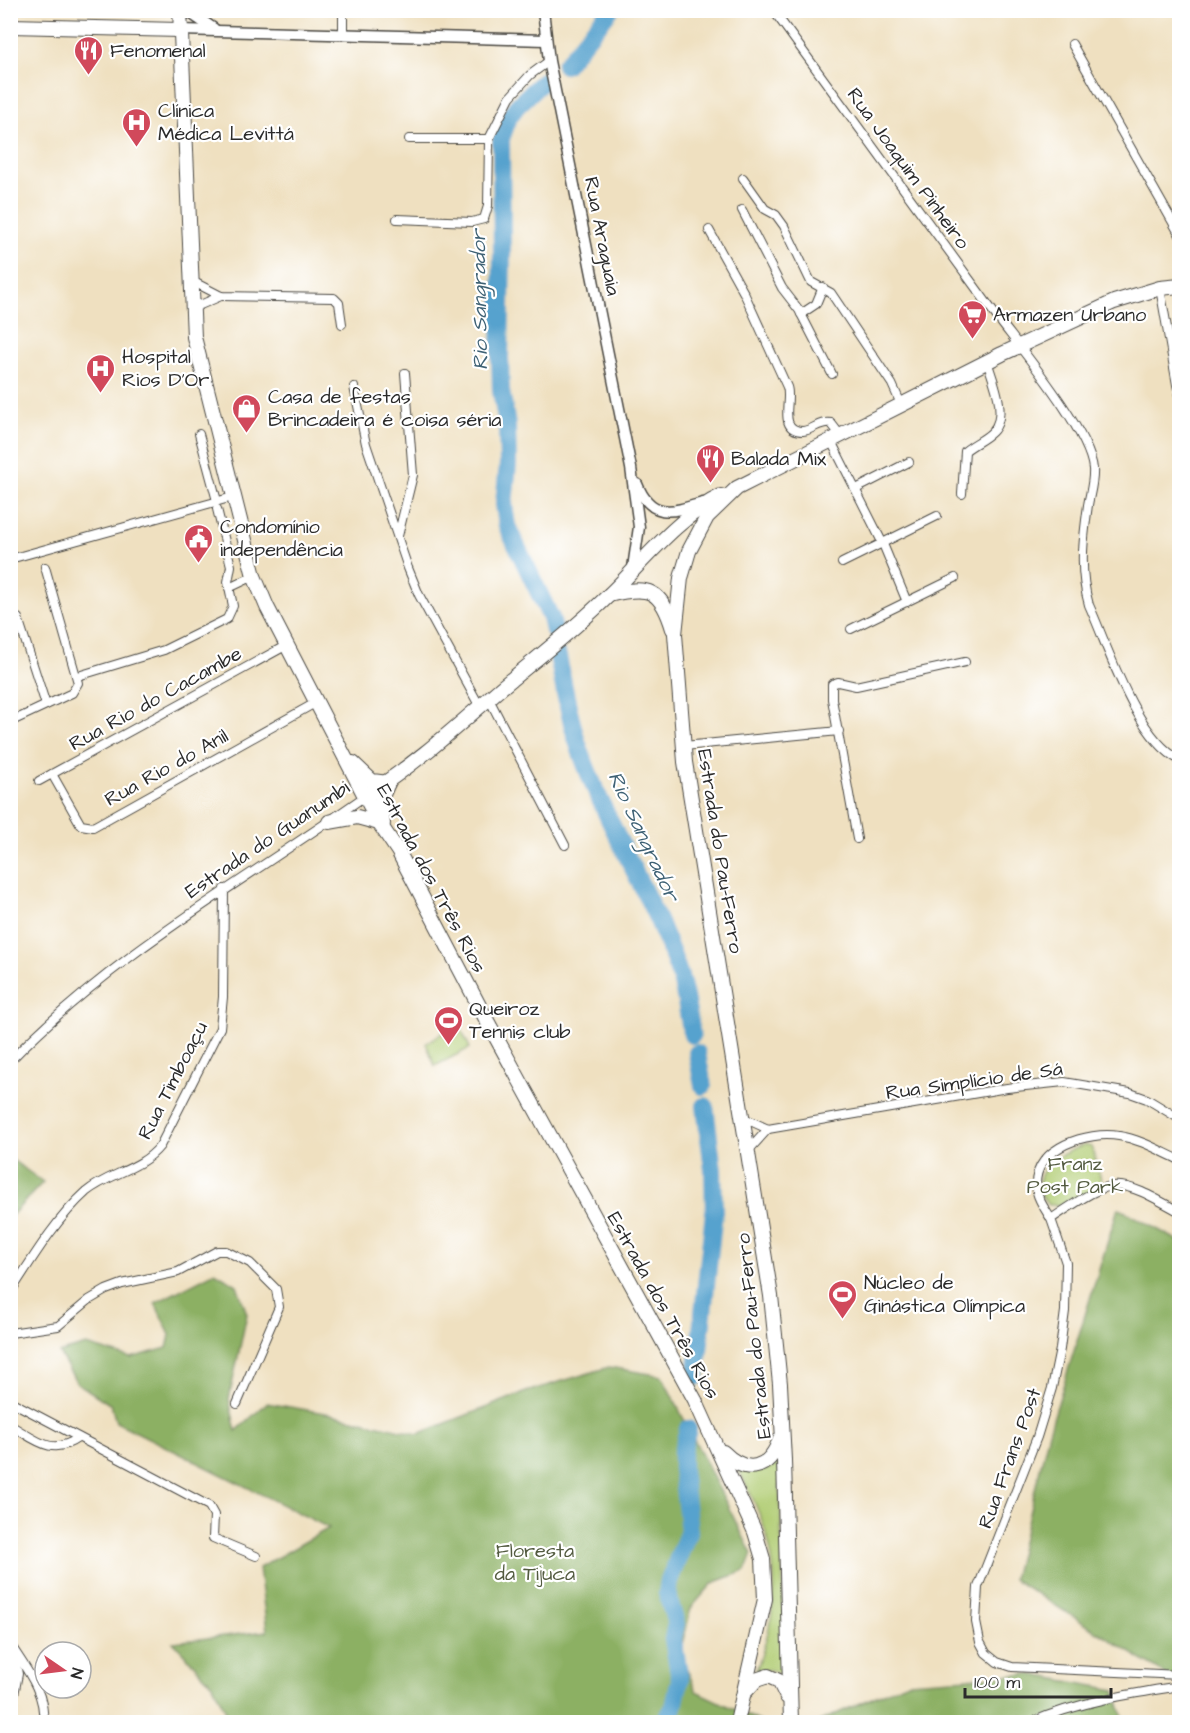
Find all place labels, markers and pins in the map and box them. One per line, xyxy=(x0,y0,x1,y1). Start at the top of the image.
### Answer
restaurant icon: Fenomenal xyxy=(73,34,105,76)
place label: Fenomenal xyxy=(110,37,206,65)
place label: Clínica Médica Levittá xyxy=(158,97,294,148)
hospital icon: Clínica Médica Levittá xyxy=(121,106,153,148)
supermarket icon: Armazen Urbano xyxy=(956,298,988,340)
place label: Armazen Urbano xyxy=(993,301,1146,329)
place label: Hospital Rios D'Or xyxy=(122,343,209,394)
hospital icon: Hospital Rios D'Or xyxy=(85,352,117,394)
place label: Casa de festas Brincadeira é coisa séria xyxy=(268,383,502,434)
shop icon: Casa de festas Brincadeira é coisa séria xyxy=(231,392,263,434)
restaurant icon: Balada Mix xyxy=(694,442,726,484)
place label: Balada Mix xyxy=(731,445,827,473)
place label: Condomínio independência xyxy=(220,513,343,564)
public building icon: Condomínio independência xyxy=(183,522,215,564)
place label: Queiroz Tennis club xyxy=(469,995,571,1046)
sports icon: Queiroz Tennis club xyxy=(432,1004,464,1046)
place label: Núcleo de Ginástica Olímpica xyxy=(864,1269,1025,1320)
sports icon: Núcleo de Ginástica Olímpica xyxy=(827,1278,859,1320)

